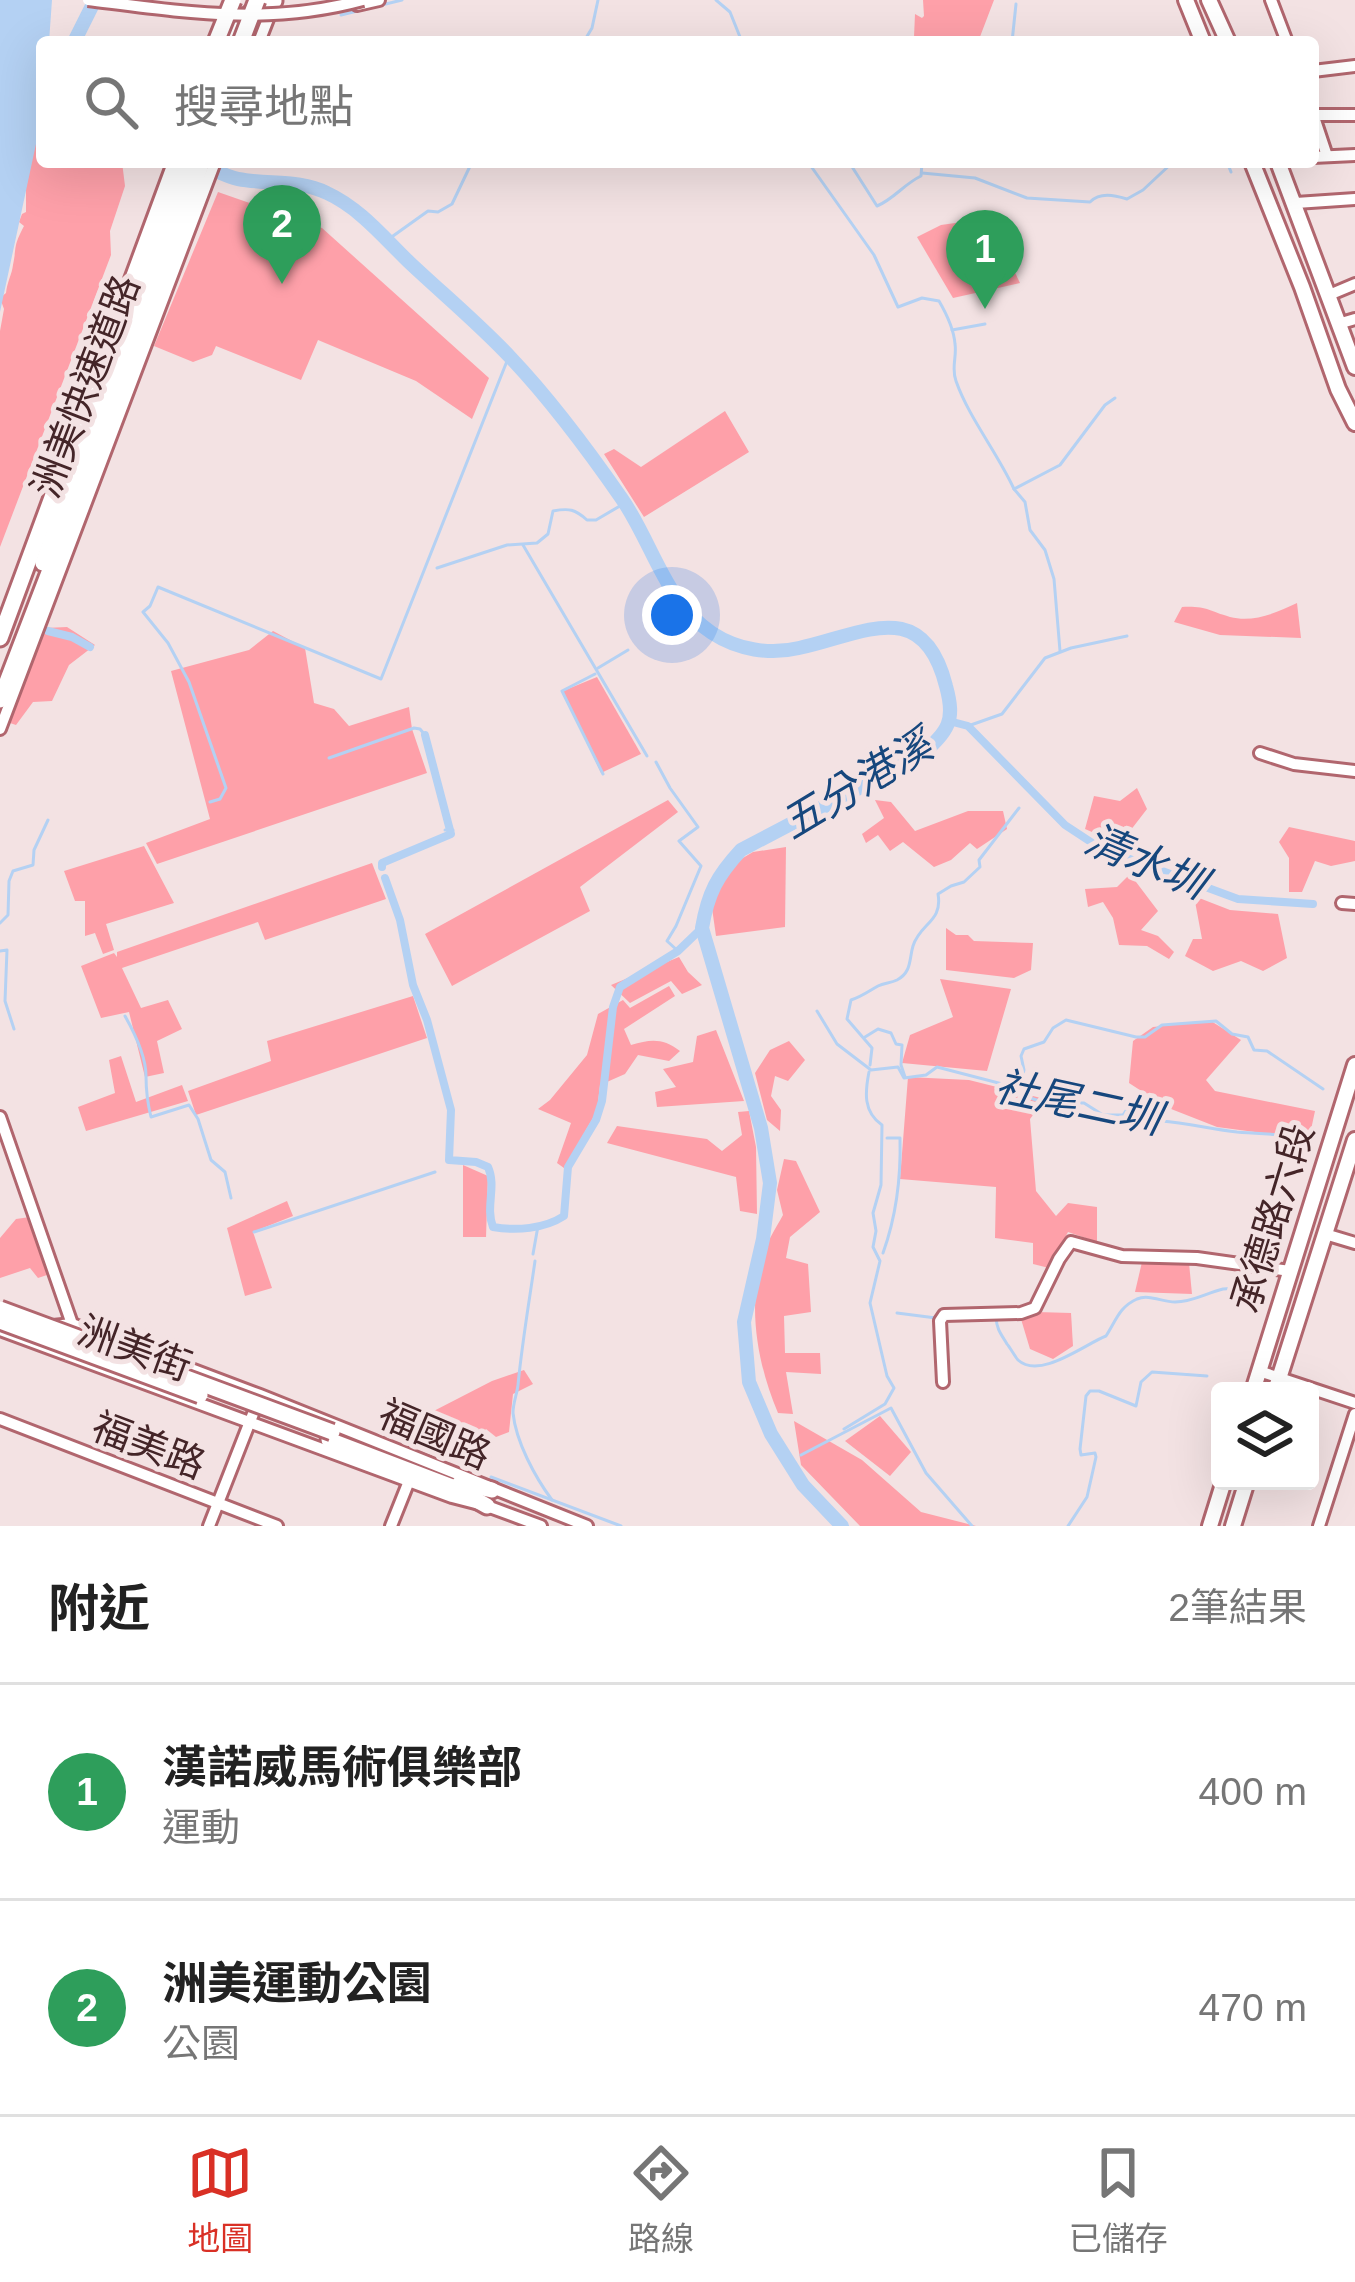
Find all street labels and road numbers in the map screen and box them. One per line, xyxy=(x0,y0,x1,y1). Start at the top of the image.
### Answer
street label: 洲美快速道路 xyxy=(23,269,147,503)
street label: 承德路六段 xyxy=(1223,1119,1322,1318)
street label: 洲美街 xyxy=(72,1308,197,1389)
street label: 福國路 xyxy=(373,1392,497,1477)
street label: 福美路 xyxy=(86,1404,211,1487)

